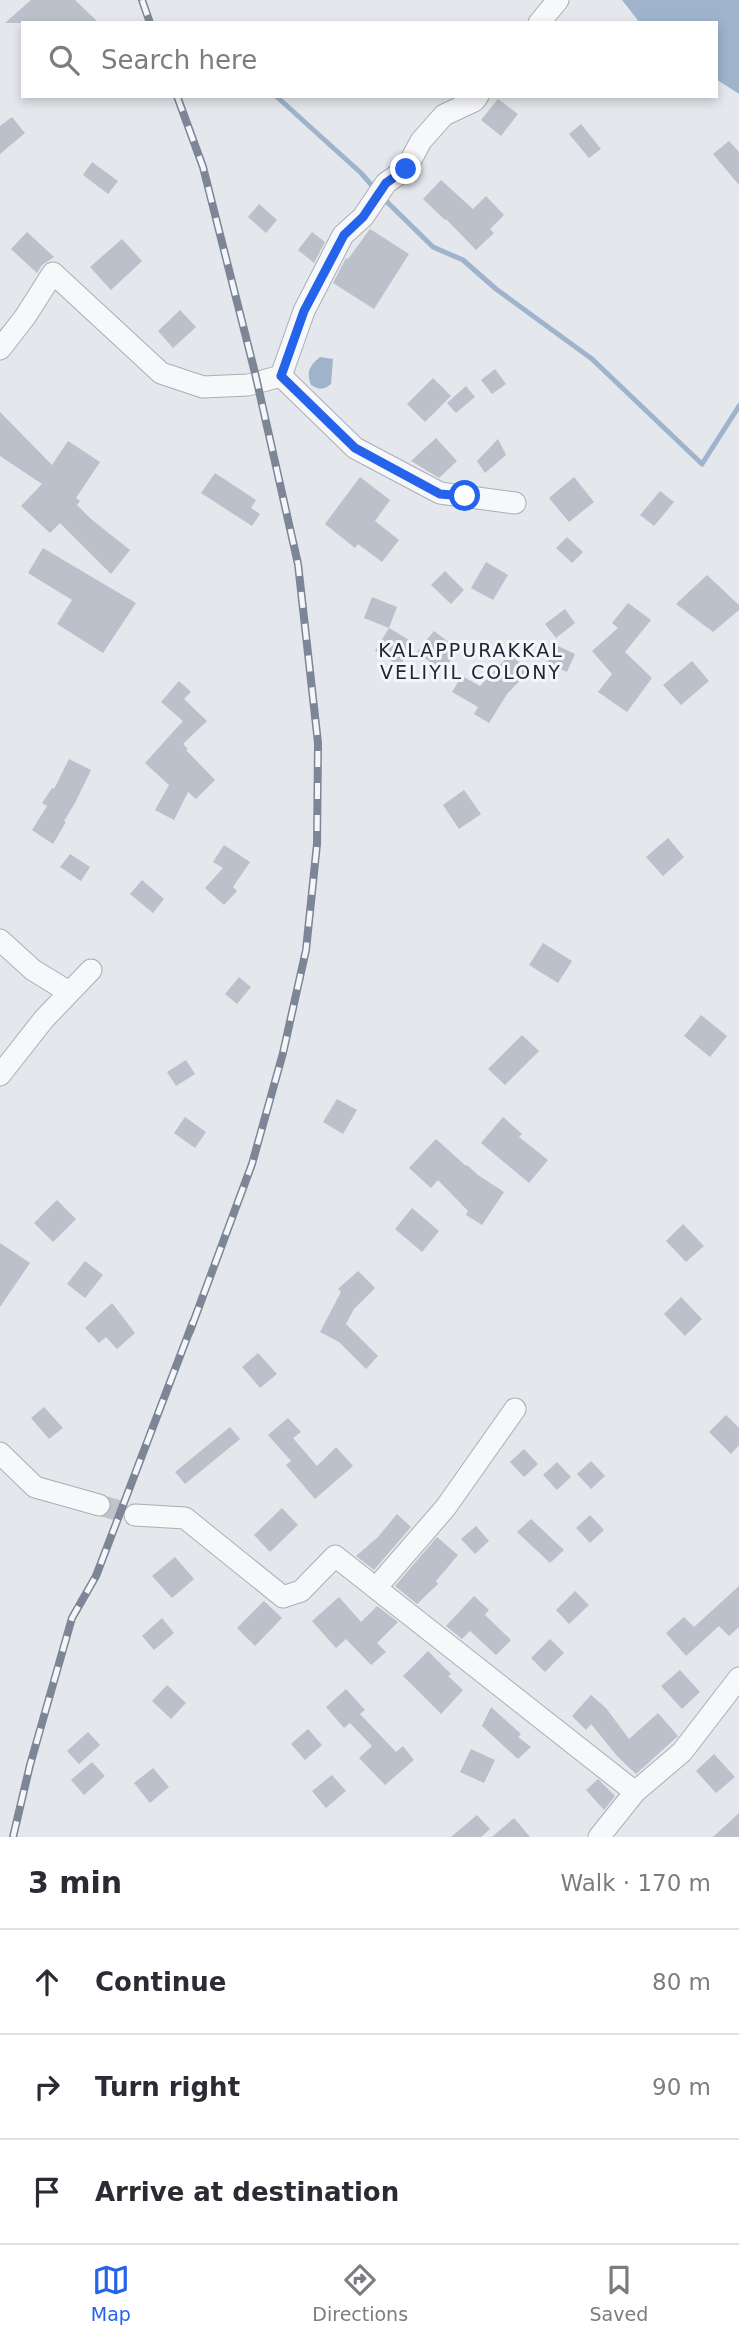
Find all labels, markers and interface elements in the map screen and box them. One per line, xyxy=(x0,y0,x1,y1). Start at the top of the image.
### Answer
search box xyxy=(21,21,718,98)
icon: search xyxy=(45,41,83,79)
text: Search here xyxy=(101,45,257,75)
route end xyxy=(390,153,421,184)
route start xyxy=(449,480,480,511)
district label: KALAPPURAKKAL VELIYIL COLONY xyxy=(378,639,564,683)
text: 3 min xyxy=(28,1865,122,1900)
text: Walk · 170 m xyxy=(560,1870,711,1896)
icon: ahead xyxy=(28,1963,66,2001)
text: Continue xyxy=(95,1967,226,1997)
text: 80 m xyxy=(652,1969,711,1995)
icon: right xyxy=(28,2068,66,2106)
text: Turn right xyxy=(95,2072,240,2102)
text: 90 m xyxy=(652,2074,711,2100)
icon: arrive xyxy=(28,2173,66,2211)
text: Arrive at destination xyxy=(95,2177,399,2207)
tab: Map xyxy=(91,2261,131,2325)
tab: Directions xyxy=(312,2261,408,2325)
tab: Saved xyxy=(590,2261,648,2325)

